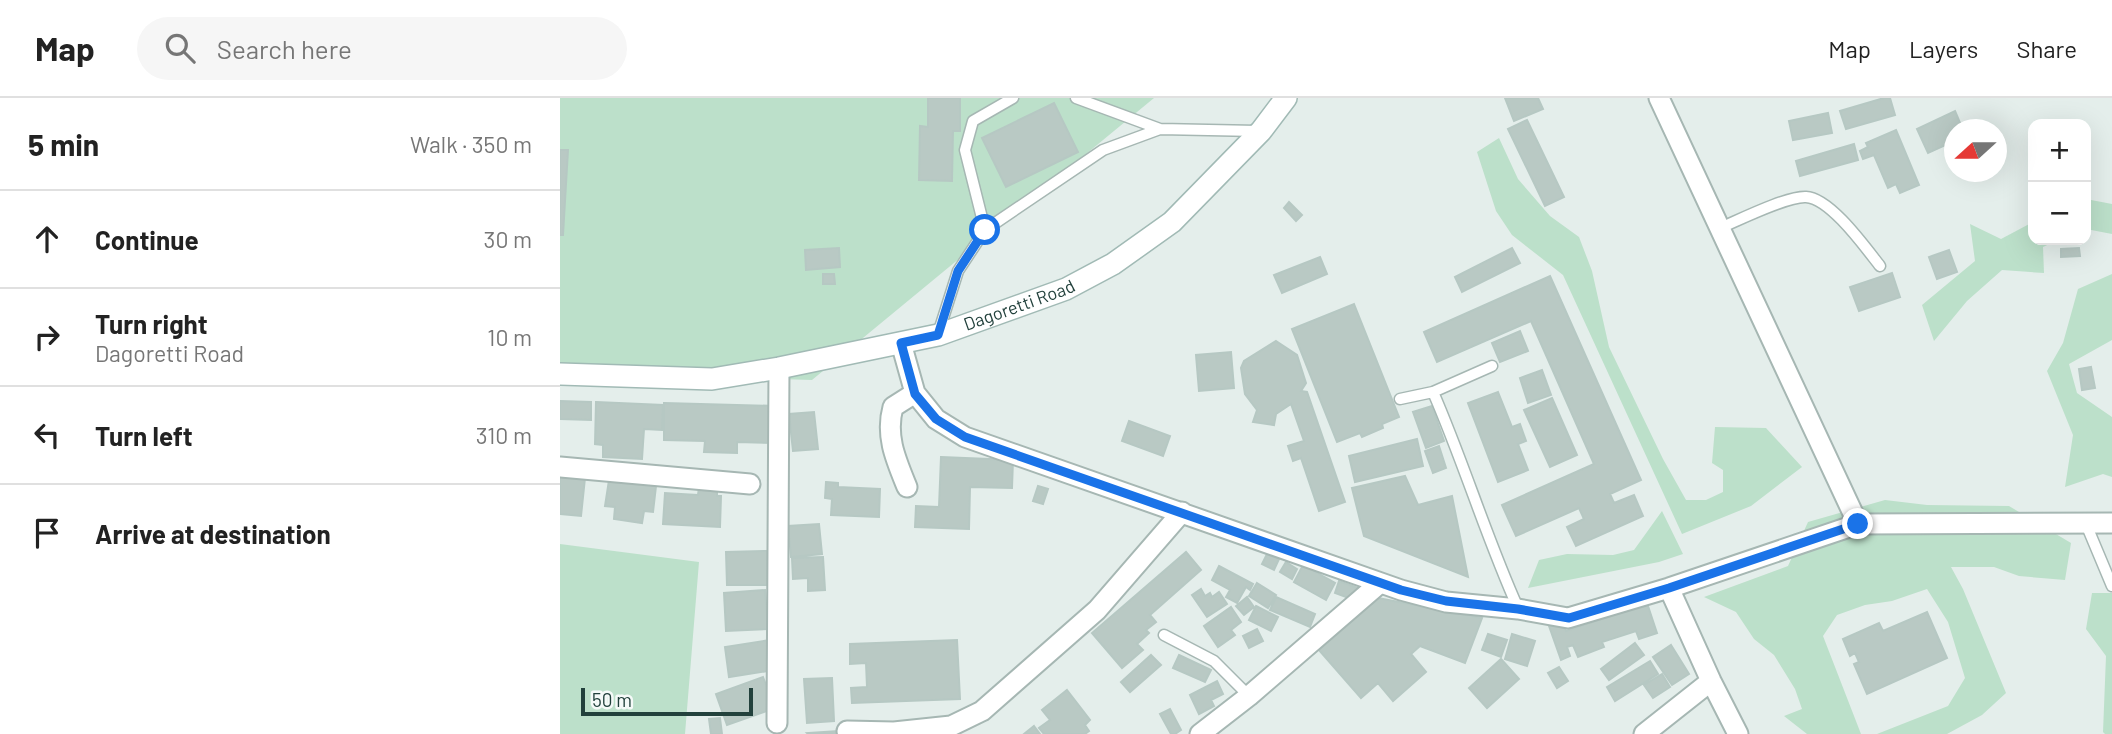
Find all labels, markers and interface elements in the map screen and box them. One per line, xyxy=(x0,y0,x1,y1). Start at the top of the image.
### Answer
search box xyxy=(137,17,627,80)
text: Map xyxy=(35,28,95,68)
icon: search xyxy=(161,29,199,67)
text: Search here xyxy=(217,33,352,64)
text: Map xyxy=(1828,34,1871,63)
text: Layers xyxy=(1909,34,1978,63)
text: Share xyxy=(2016,34,2077,63)
north arrow xyxy=(1944,119,2007,182)
map controls xyxy=(2028,119,2091,245)
button: + xyxy=(2028,119,2091,182)
text: 5 min xyxy=(28,126,99,162)
text: Walk · 350 m xyxy=(410,130,532,158)
button: − xyxy=(2028,182,2091,245)
route start xyxy=(969,214,1000,245)
icon: ahead xyxy=(28,220,66,258)
text: Continue xyxy=(95,224,199,255)
text: 30 m xyxy=(484,225,532,253)
street label: Dagoretti Road xyxy=(961,274,1079,335)
text: Turn right xyxy=(95,308,208,339)
icon: right xyxy=(28,318,66,356)
text: 10 m xyxy=(487,323,532,351)
text: Dagoretti Road xyxy=(95,339,244,367)
icon: left xyxy=(28,416,66,454)
text: Turn left xyxy=(95,420,193,451)
text: 310 m xyxy=(476,421,532,449)
route end xyxy=(1842,508,1873,539)
icon: arrive xyxy=(28,514,66,552)
text: Arrive at destination xyxy=(95,518,331,549)
scale bar xyxy=(581,685,752,717)
text: 50 m xyxy=(592,688,632,711)

